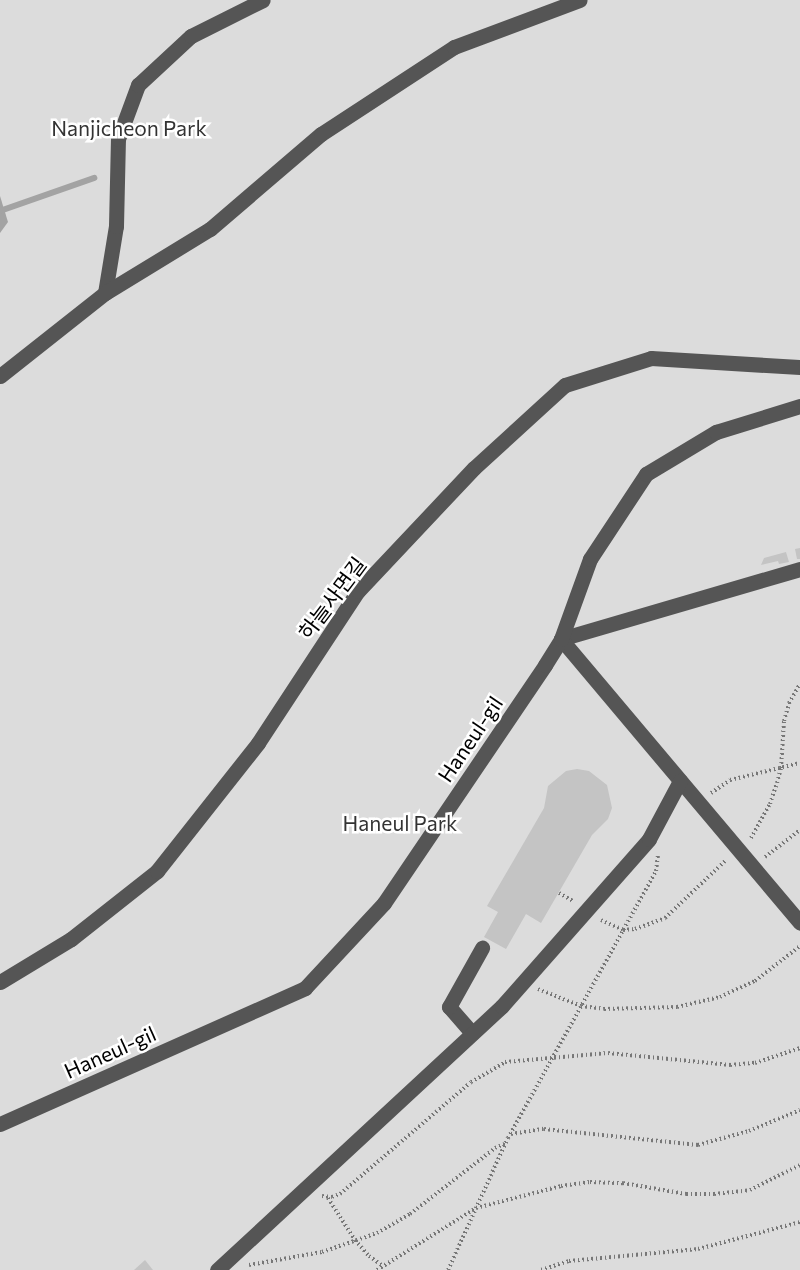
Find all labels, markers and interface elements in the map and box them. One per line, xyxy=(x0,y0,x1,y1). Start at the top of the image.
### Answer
park label: Nanjicheon Park xyxy=(51,115,207,141)
street label: 하늘사면길 xyxy=(293,552,371,644)
street label: Haneul-gil xyxy=(432,691,508,787)
park label: Haneul Park xyxy=(343,810,457,836)
street label: Haneul-gil xyxy=(60,1021,160,1083)

